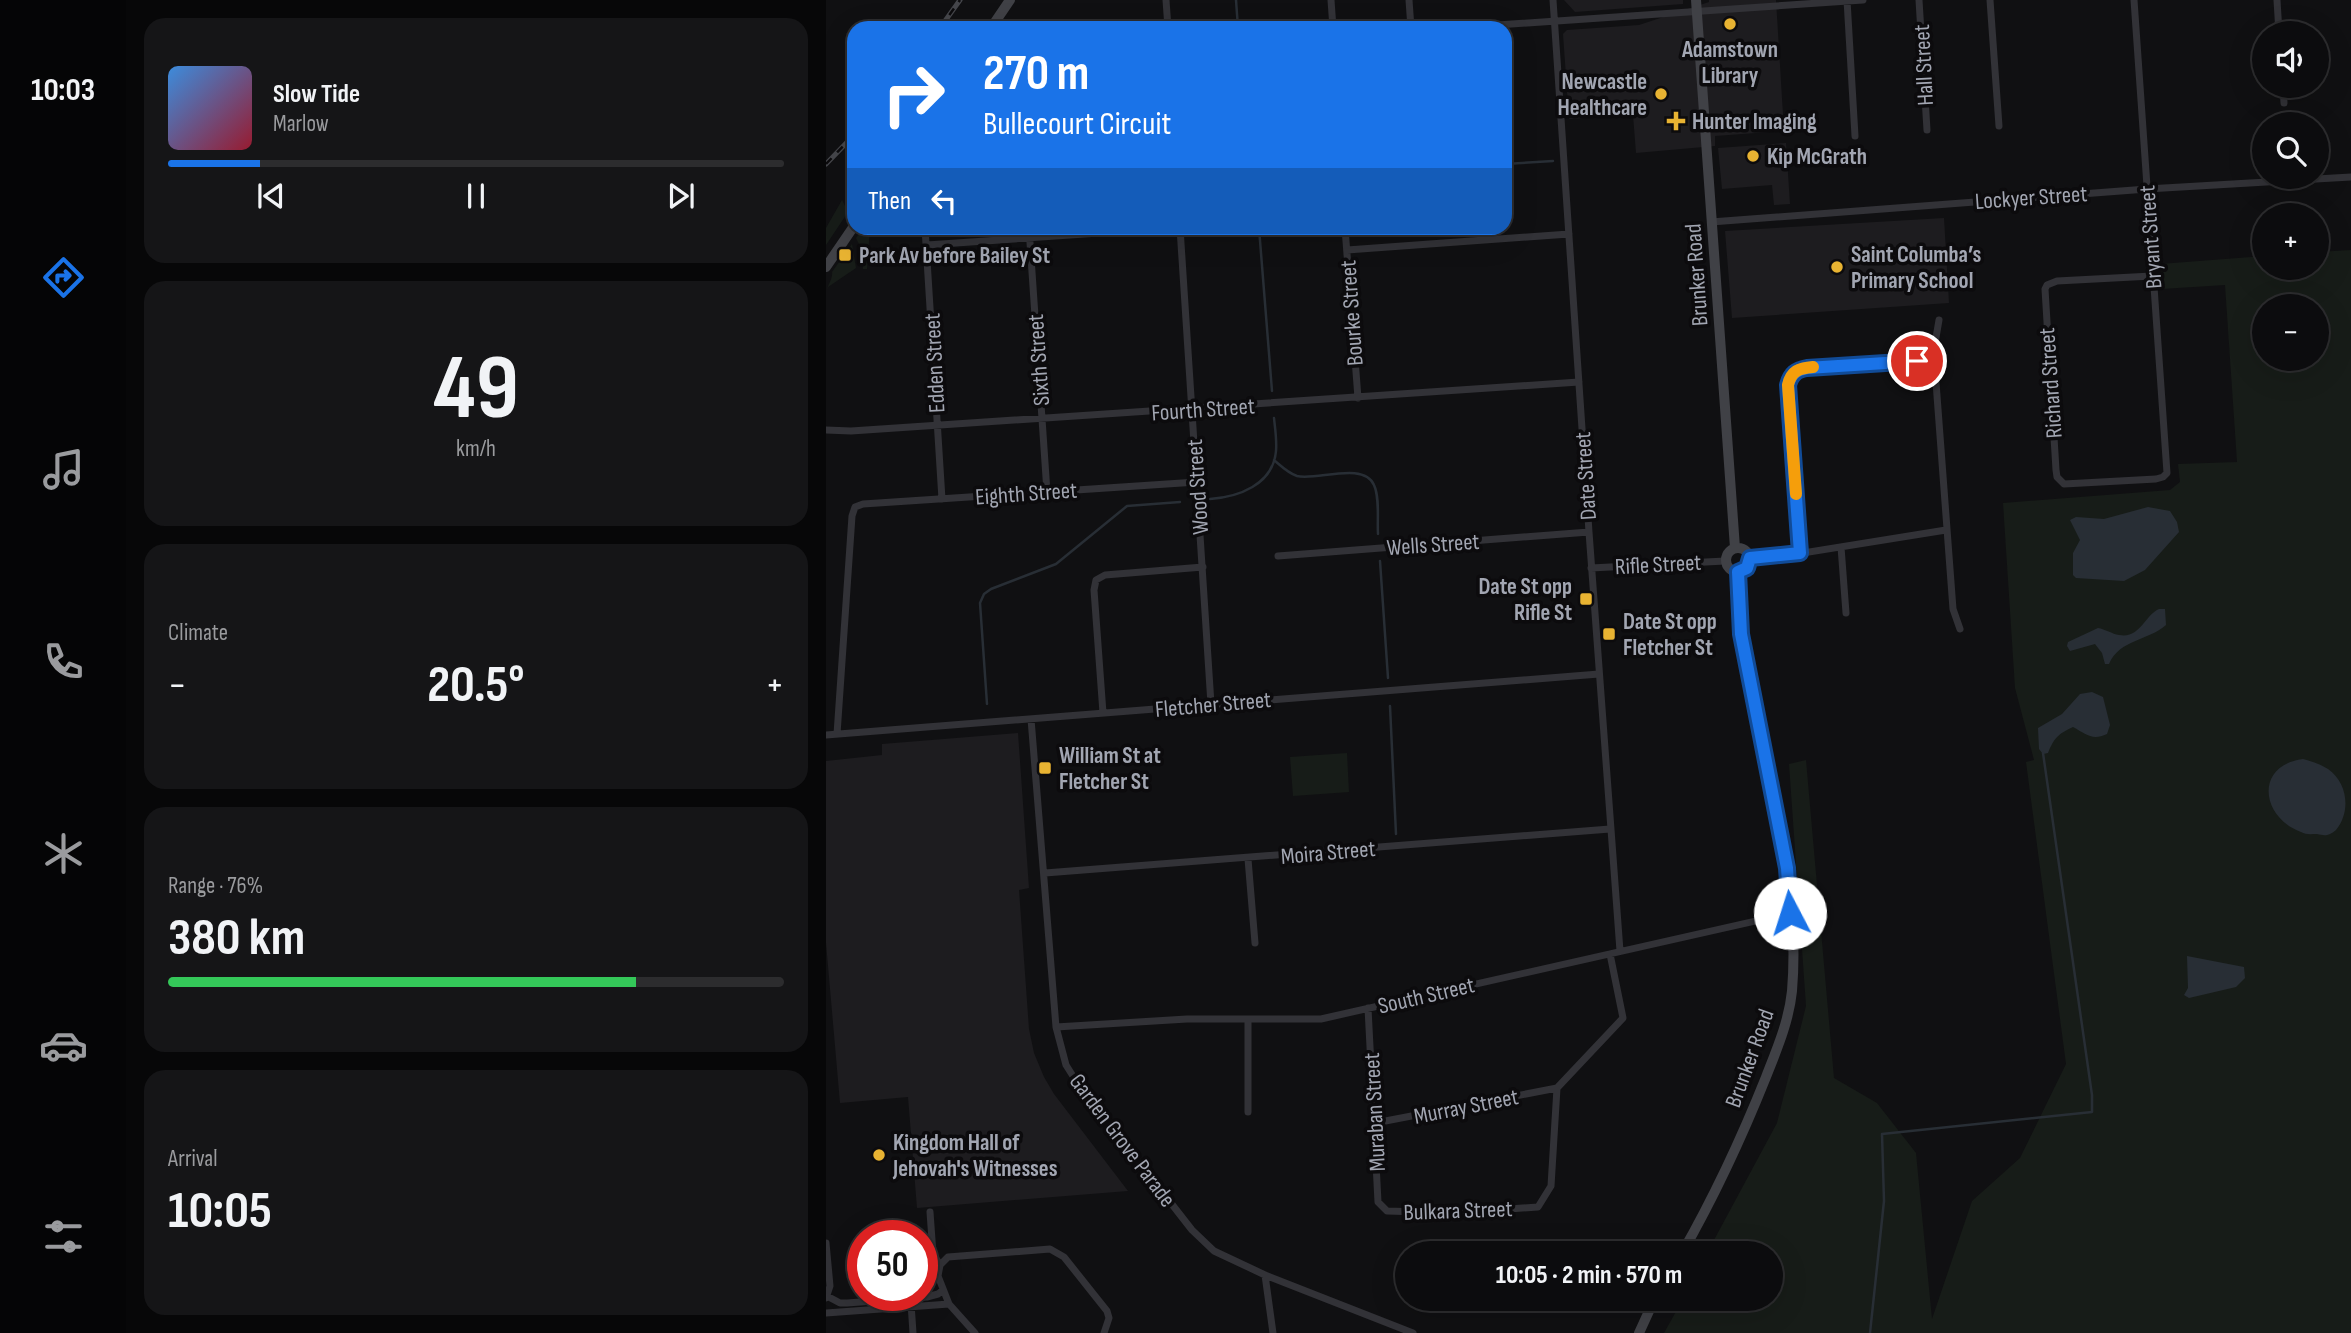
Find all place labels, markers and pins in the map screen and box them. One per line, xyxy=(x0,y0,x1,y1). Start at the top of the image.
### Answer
marker: Adamstown Library xyxy=(1722,16,1738,32)
place label: Adamstown Library xyxy=(1681,36,1778,90)
place label: Newcastle Healthcare xyxy=(1557,68,1647,122)
marker: Newcastle Healthcare xyxy=(1653,86,1669,102)
place label: Hunter Imaging xyxy=(1692,108,1817,136)
marker: Hunter Imaging xyxy=(1666,111,1686,131)
place label: Kip McGrath xyxy=(1767,143,1867,171)
marker: Kip McGrath xyxy=(1745,148,1761,164)
place label: Saint Columba’s Primary School xyxy=(1851,241,1981,295)
place label: Park Av before Bailey St xyxy=(859,242,1050,270)
marker: Park Av before Bailey St xyxy=(837,247,853,263)
marker: Saint Columba’s Primary School xyxy=(1829,259,1845,275)
pin xyxy=(1887,331,1947,391)
place label: Date St opp Rifle St xyxy=(1478,573,1572,627)
marker: Date St opp Rifle St xyxy=(1578,591,1594,607)
place label: Date St opp Fletcher St xyxy=(1623,608,1717,662)
marker: Date St opp Fletcher St xyxy=(1601,626,1617,642)
place label: William St at Fletcher St xyxy=(1059,742,1161,796)
marker: William St at Fletcher St xyxy=(1037,760,1053,776)
place label: Kingdom Hall of Jehovah's Witnesses xyxy=(892,1129,1058,1183)
marker: Kingdom Hall of Jehovah's Witnesses xyxy=(871,1147,887,1163)

